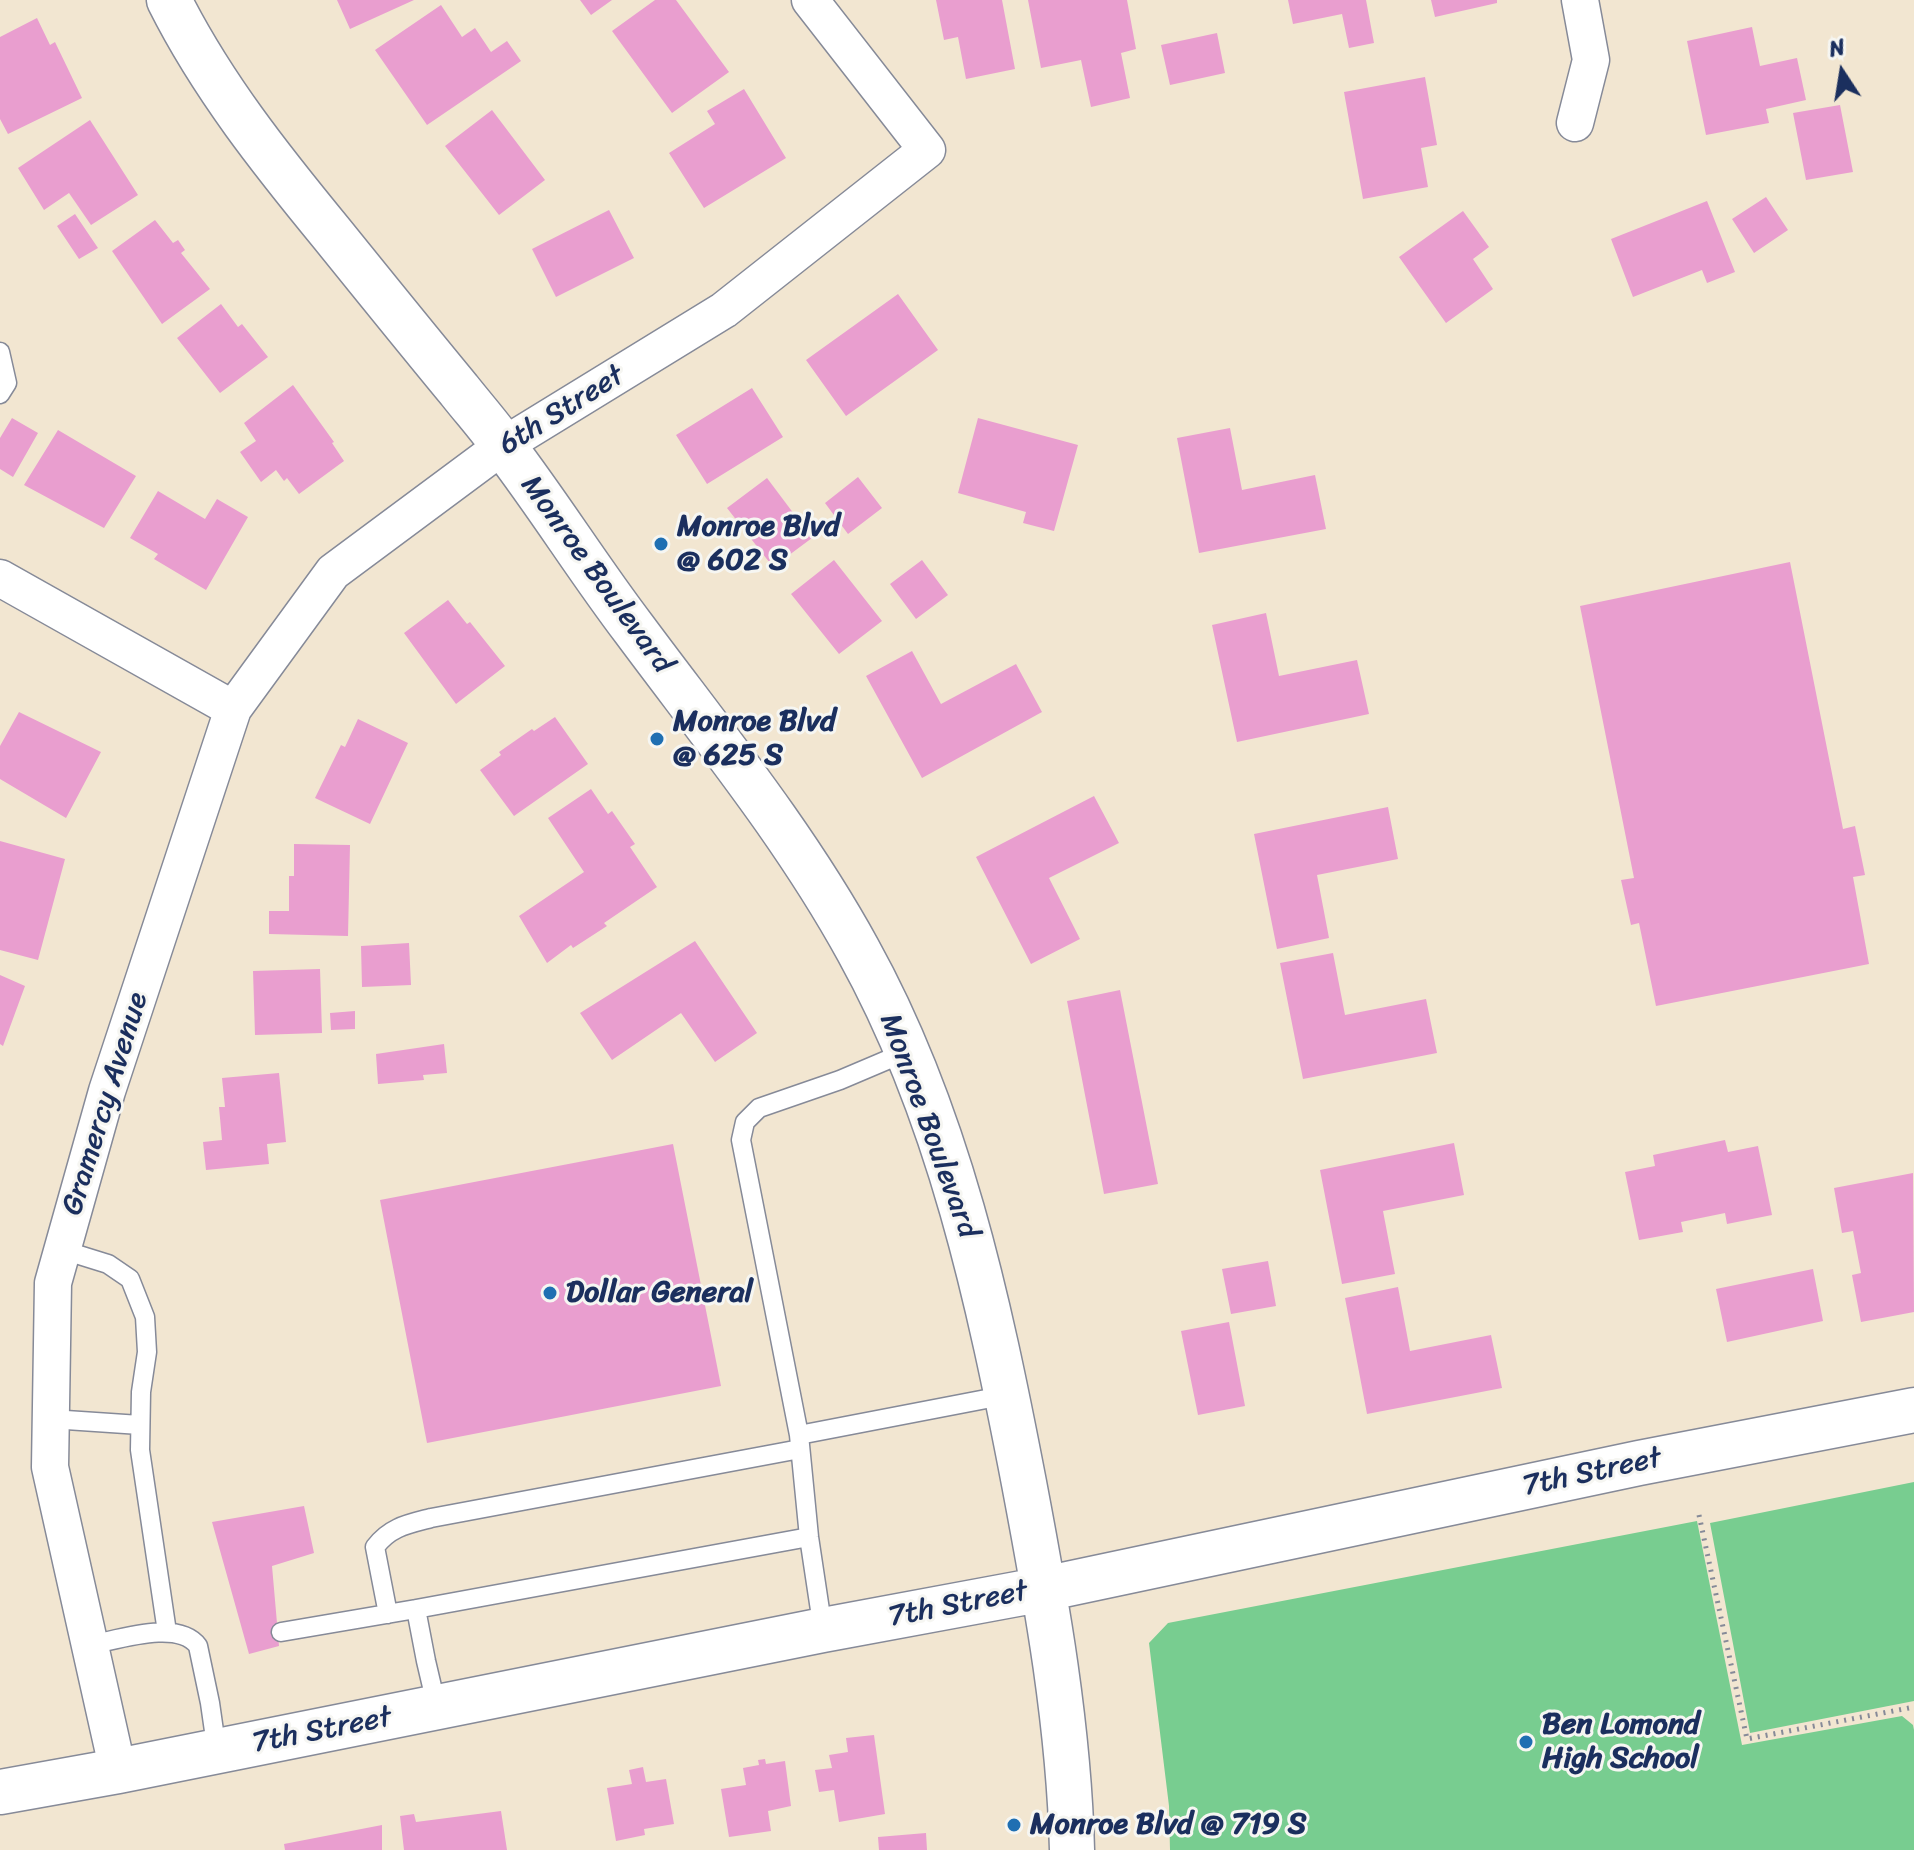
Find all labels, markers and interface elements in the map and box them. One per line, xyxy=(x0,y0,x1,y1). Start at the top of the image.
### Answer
text: N xyxy=(1825,27,1848,69)
north arrow xyxy=(1802,32,1882,112)
street label: 6th Street xyxy=(493,358,631,464)
street label: Monroe Boulevard xyxy=(512,469,680,681)
place label: Monroe Blvd @ 602 S xyxy=(677,509,840,580)
marker: Monroe Blvd @ 602 S xyxy=(652,535,670,553)
place label: Monroe Blvd @ 625 S xyxy=(673,704,836,774)
marker: Monroe Blvd @ 625 S xyxy=(648,730,666,748)
street label: Gramercy Avenue xyxy=(55,988,157,1220)
street label: Monroe Boulevard xyxy=(871,1009,985,1243)
place label: Dollar General xyxy=(566,1275,753,1311)
marker: Dollar General xyxy=(541,1284,559,1302)
street label: 7th Street xyxy=(1519,1441,1665,1505)
street label: 7th Street xyxy=(885,1574,1031,1636)
street label: 7th Street xyxy=(249,1700,395,1762)
place label: Ben Lomond High School xyxy=(1542,1707,1700,1778)
marker: Ben Lomond High School xyxy=(1517,1733,1535,1751)
place label: Monroe Blvd @ 719 S xyxy=(1030,1807,1307,1843)
marker: Monroe Blvd @ 719 S xyxy=(1005,1816,1023,1834)

